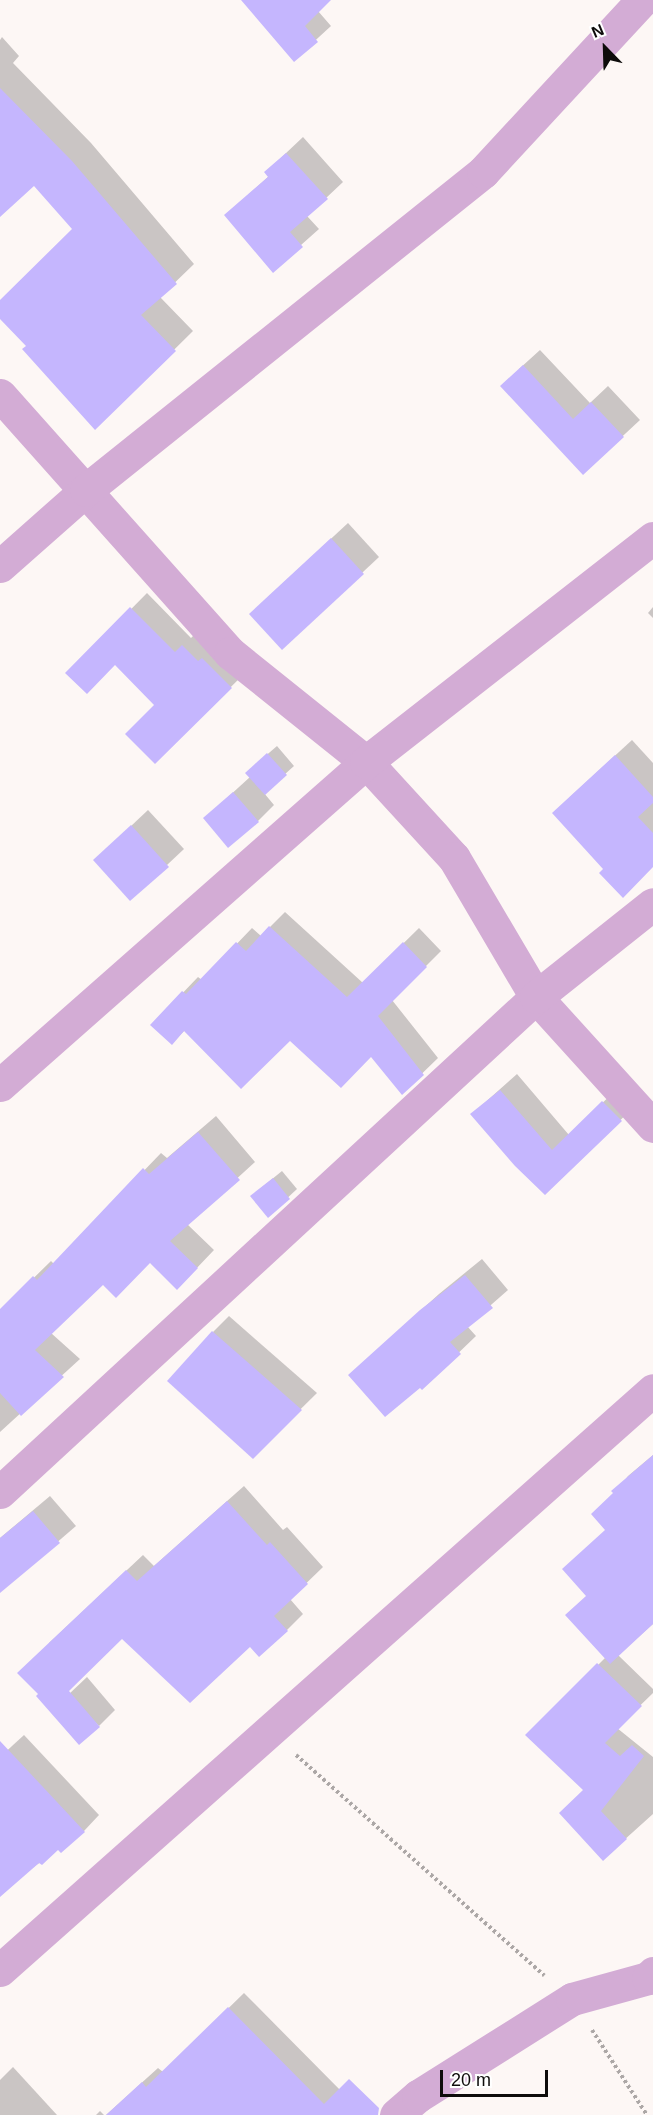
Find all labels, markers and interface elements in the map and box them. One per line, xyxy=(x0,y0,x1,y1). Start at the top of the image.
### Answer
north arrow xyxy=(575,18,635,78)
text: N xyxy=(589,21,606,41)
scale bar xyxy=(443,2058,551,2096)
text: 20 m xyxy=(451,2070,491,2090)

